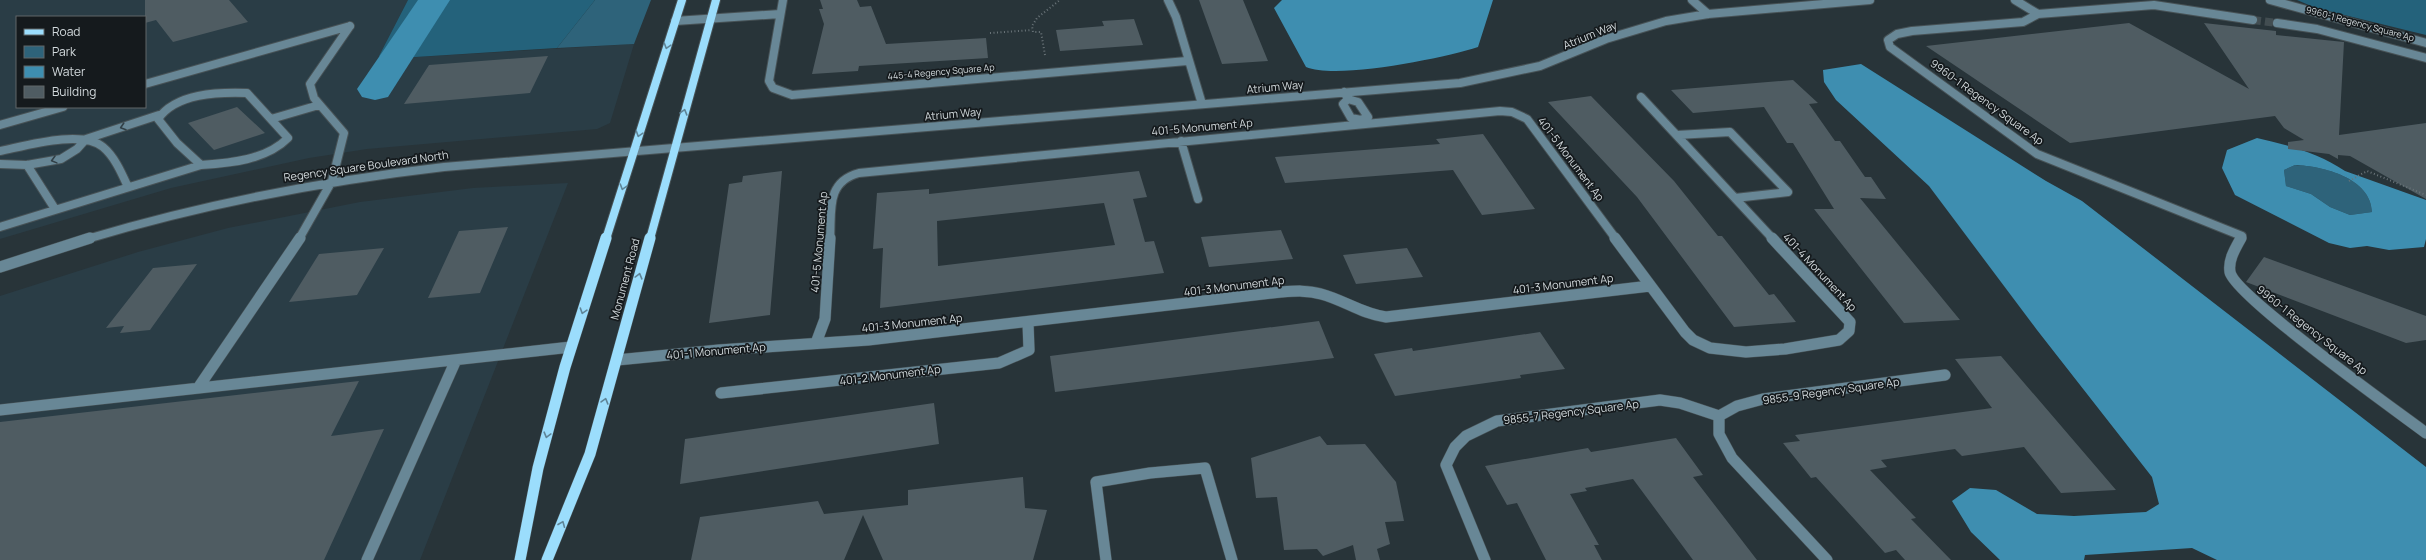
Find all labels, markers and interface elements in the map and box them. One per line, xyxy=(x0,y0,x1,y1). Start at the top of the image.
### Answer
street label: 9960-1 Regency Square Ap xyxy=(2304,3,2416,44)
legend xyxy=(16,16,146,108)
street label: Atrium Way xyxy=(1561,17,1619,52)
text: Road xyxy=(52,23,80,40)
one-way arrow xyxy=(663,42,672,49)
text: Park xyxy=(52,43,77,60)
street label: 9960-1 Regency Square Ap xyxy=(1928,55,2047,148)
street label: 445-4 Regency Square Ap xyxy=(887,60,995,83)
text: Water xyxy=(52,63,86,80)
street label: Atrium Way xyxy=(1246,77,1304,96)
text: Building xyxy=(52,83,96,100)
street label: Atrium Way xyxy=(924,104,982,123)
one-way arrow xyxy=(679,108,688,115)
street label: 401-5 Monument Ap xyxy=(1535,114,1608,204)
street label: 401-5 Monument Ap xyxy=(1151,115,1254,138)
one-way arrow xyxy=(119,122,126,131)
one-way arrow xyxy=(635,131,644,138)
street label: Regency Square Boulevard North xyxy=(283,146,449,185)
one-way arrow xyxy=(51,156,58,164)
one-way arrow xyxy=(619,183,628,190)
street label: 401-5 Monument Ap xyxy=(807,190,830,293)
street label: 401-4 Monument Ap xyxy=(1780,229,1861,314)
street label: Monument Road xyxy=(606,237,643,321)
street label: 401-3 Monument Ap xyxy=(1512,270,1615,297)
street label: 401-3 Monument Ap xyxy=(1183,272,1286,299)
one-way arrow xyxy=(634,273,643,280)
street label: 9960-1 Regency Square Ap xyxy=(2254,282,2371,378)
one-way arrow xyxy=(580,307,588,314)
street label: 401-3 Monument Ap xyxy=(861,310,964,335)
street label: 401-1 Monument Ap xyxy=(666,339,767,362)
street label: 401-2 Monument Ap xyxy=(839,361,942,388)
street label: 9855-9 Regency Square Ap xyxy=(1762,373,1901,408)
street label: 9855-7 Regency Square Ap xyxy=(1502,396,1640,427)
one-way arrow xyxy=(600,398,609,405)
one-way arrow xyxy=(543,432,552,439)
one-way arrow xyxy=(557,520,565,528)

